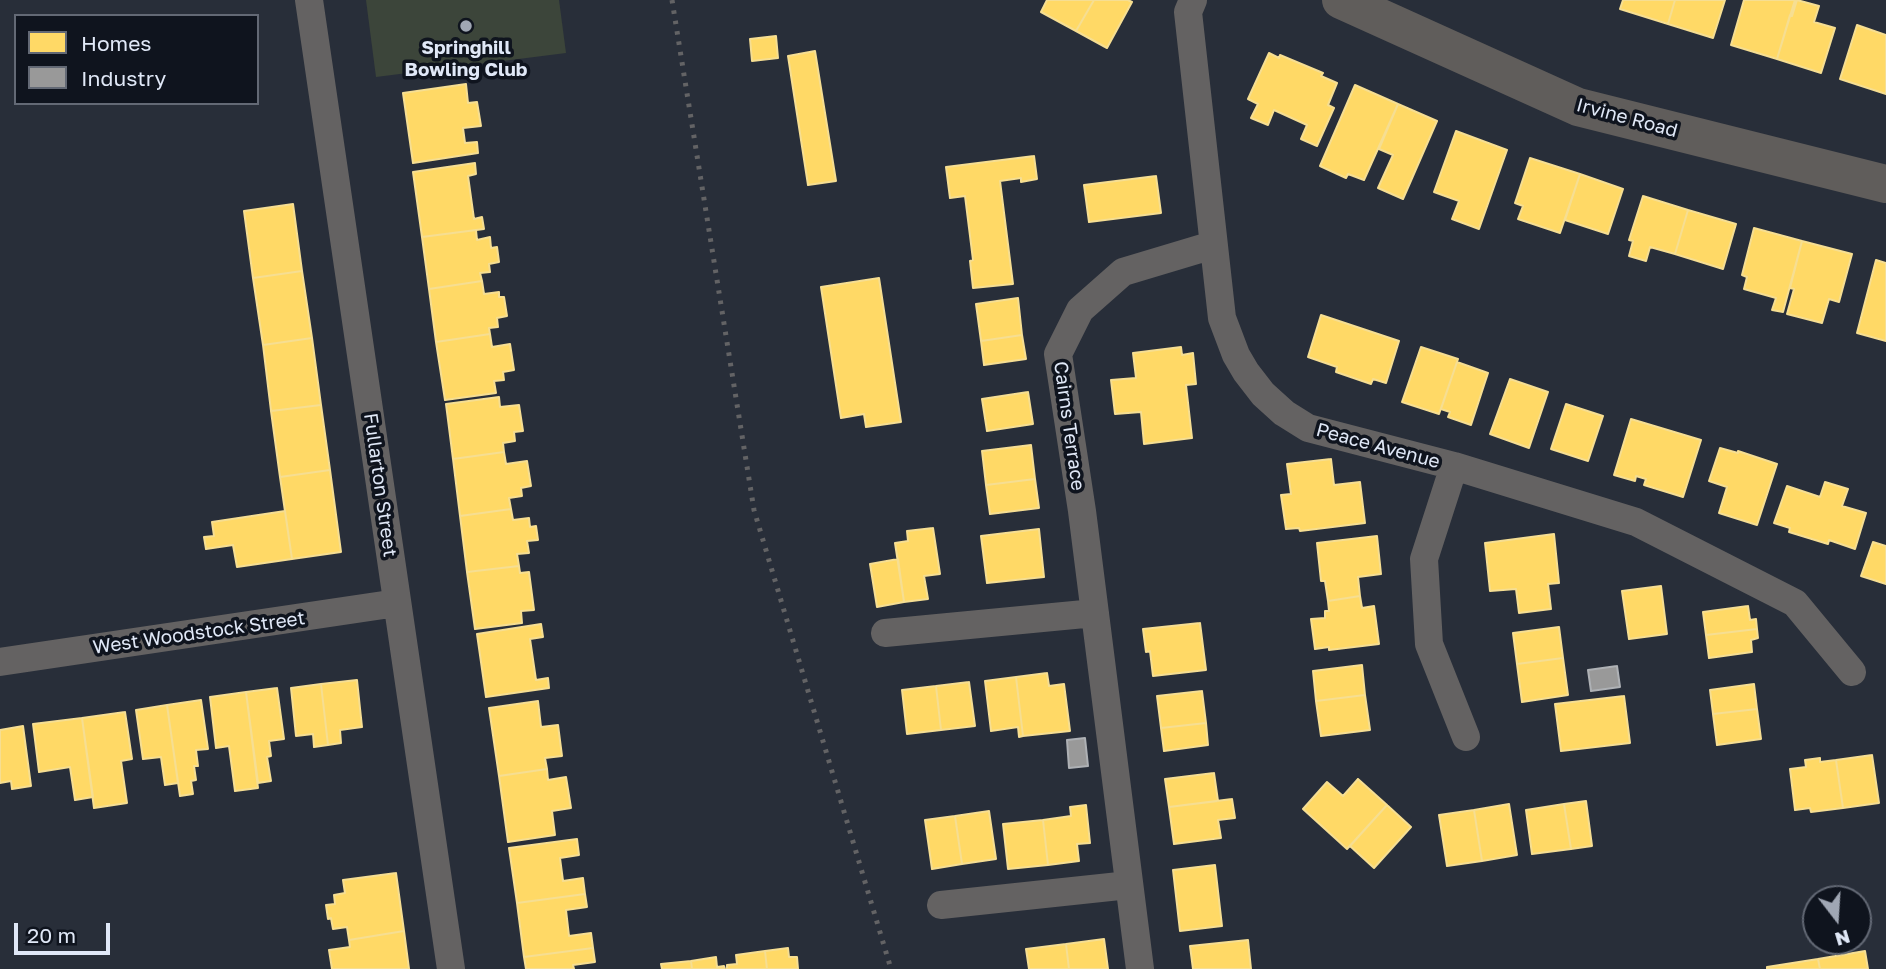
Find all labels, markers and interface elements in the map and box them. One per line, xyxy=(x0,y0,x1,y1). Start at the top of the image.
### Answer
legend xyxy=(14,14,259,105)
marker: Springhill Bowling Club xyxy=(458,18,474,34)
text: Homes xyxy=(81,30,151,56)
place label: Springhill Bowling Club xyxy=(405,37,527,81)
text: Industry xyxy=(81,65,166,91)
street label: Irvine Road xyxy=(1574,94,1680,142)
street label: Cairns Terrace xyxy=(1049,360,1089,492)
street label: Fullarton Street xyxy=(359,412,401,558)
street label: Peace Avenue xyxy=(1314,419,1442,473)
street label: West Woodstock Street xyxy=(91,607,307,659)
north arrow xyxy=(1802,885,1872,955)
scale bar xyxy=(18,909,114,953)
text: 20 m xyxy=(27,922,76,948)
text: N xyxy=(1832,926,1853,952)

